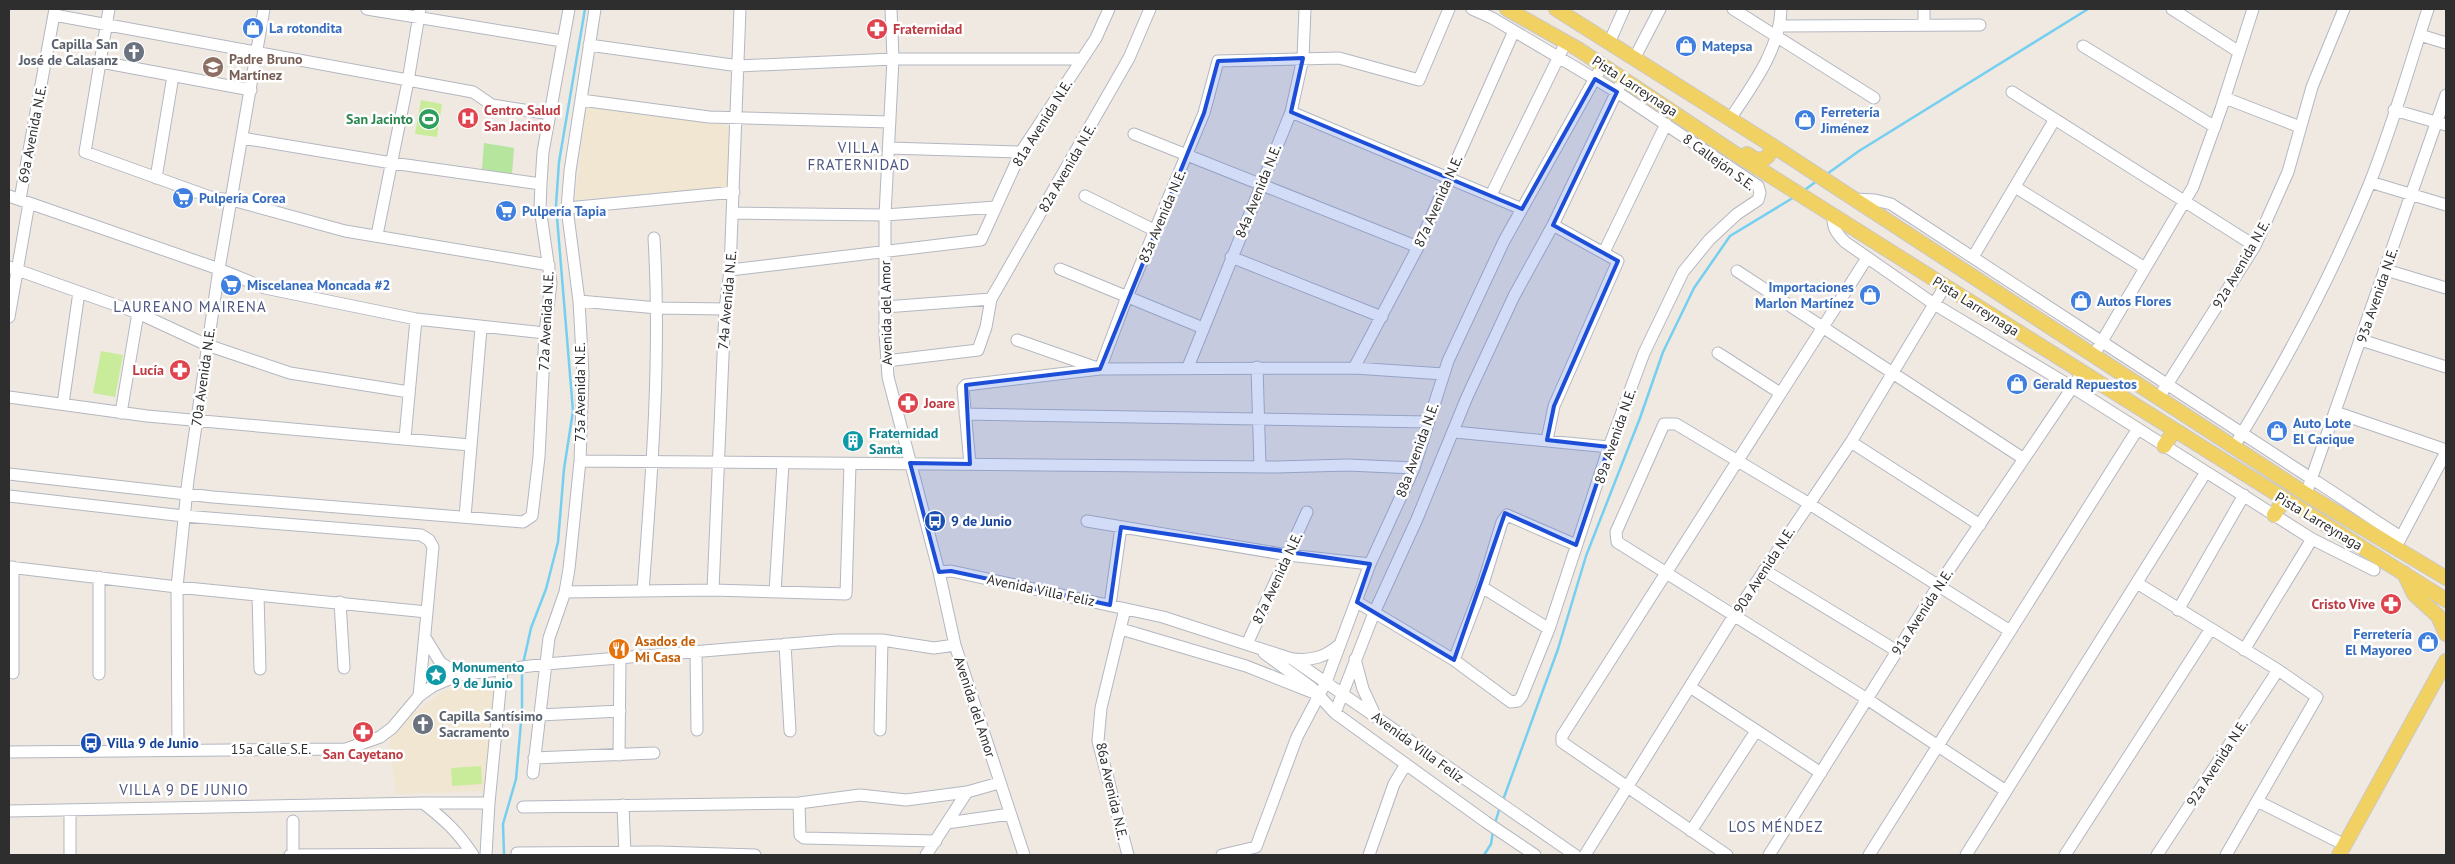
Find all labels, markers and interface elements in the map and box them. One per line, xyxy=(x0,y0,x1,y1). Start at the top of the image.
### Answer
shop icon: La rotondita xyxy=(241,16,265,40)
pharmacy icon: Fraternidad xyxy=(865,17,889,41)
place label: La rotondita xyxy=(269,19,342,37)
place label: Fraternidad xyxy=(893,20,962,38)
shop icon: Matepsa xyxy=(1674,34,1698,58)
place label: Capilla San José de Calasanz xyxy=(18,35,118,69)
place label: Matepsa xyxy=(1702,37,1753,55)
church icon: Capilla San José de Calasanz xyxy=(122,40,146,64)
place label: Padre Bruno Martínez xyxy=(229,50,303,84)
street label: Pista Larreynaga xyxy=(1589,52,1681,120)
school or university icon: Padre Bruno Martínez xyxy=(201,55,225,79)
street label: 81a Avenida N.E. xyxy=(1008,76,1076,170)
street label: 69a Avenida N.E. xyxy=(14,83,50,185)
place label: Centro Salud San Jacinto xyxy=(484,101,560,135)
place label: Ferretería Jiménez xyxy=(1820,103,1880,137)
hospital icon: Centro Salud San Jacinto xyxy=(456,106,480,130)
sports icon: San Jacinto xyxy=(417,107,441,131)
shop icon: Ferretería Jiménez xyxy=(1793,108,1817,132)
place label: San Jacinto xyxy=(346,110,413,128)
street label: 82a Avenida N.E. xyxy=(1034,120,1100,216)
street label: 8 Callejón S.E. xyxy=(1679,130,1759,194)
district label: VILLA FRATERNIDAD xyxy=(808,138,910,174)
street label: 84a Avenida N.E. xyxy=(1231,142,1285,240)
street label: 87a Avenida N.E. xyxy=(1410,152,1466,250)
street label: 83a Avenida N.E. xyxy=(1134,167,1190,265)
supermarket icon: Pulpería Corea xyxy=(171,186,195,210)
place label: Pulpería Corea xyxy=(199,189,286,207)
supermarket icon: Pulpería Tapia xyxy=(494,199,518,223)
place label: Pulpería Tapia xyxy=(522,202,606,220)
street label: 92a Avenida N.E. xyxy=(2208,216,2274,312)
street label: 93a Avenida N.E. xyxy=(2352,245,2402,345)
street label: 74a Avenida N.E. xyxy=(714,250,740,350)
street label: Avenida del Amor xyxy=(876,260,896,366)
street label: 72a Avenida N.E. xyxy=(534,271,558,371)
street label: Pista Larreynaga xyxy=(1929,272,2023,340)
supermarket icon: Miscelanea Moncada #2 xyxy=(219,273,243,297)
place label: Miscelanea Moncada #2 xyxy=(247,276,390,294)
place label: Importaciones Marlon Martínez xyxy=(1755,278,1854,312)
shop icon: Importaciones Marlon Martínez xyxy=(1858,283,1882,307)
shop icon: Autos Flores xyxy=(2069,289,2093,313)
place label: Autos Flores xyxy=(2097,292,2172,310)
district label: LAUREANO MAIRENA xyxy=(113,297,267,316)
street label: 70a Avenida N.E. xyxy=(187,327,219,427)
street label: 73a Avenida N.E. xyxy=(571,342,589,442)
pharmacy icon: Lucía xyxy=(168,358,192,382)
place label: Lucía xyxy=(133,361,164,379)
shop icon: Gerald Repuestos xyxy=(2005,372,2029,396)
place label: Gerald Repuestos xyxy=(2033,375,2137,393)
street label: 89a Avenida N.E. xyxy=(1590,386,1640,486)
pharmacy icon: Joare xyxy=(896,391,920,415)
place label: Joare xyxy=(923,394,955,412)
street label: 88a Avenida N.E. xyxy=(1392,400,1442,500)
place label: Auto Lote El Cacique xyxy=(2293,414,2354,448)
shop icon: Auto Lote El Cacique xyxy=(2265,419,2289,443)
place label: Fraternidad Santa xyxy=(869,424,938,458)
building icon: Fraternidad Santa xyxy=(841,429,865,453)
street label: Pista Larreynaga xyxy=(2272,488,2366,554)
bus stop icon: 9 de Junio xyxy=(923,509,947,533)
place label: 9 de Junio xyxy=(951,512,1012,530)
street label: 90a Avenida N.E. xyxy=(1729,523,1799,617)
street label: 87a Avenida N.E. xyxy=(1248,529,1306,627)
street label: 91a Avenida N.E. xyxy=(1887,565,1957,659)
street label: Avenida Villa Feliz xyxy=(986,570,1096,610)
pharmacy icon: Cristo Vive xyxy=(2379,592,2403,616)
place label: Cristo Vive xyxy=(2311,595,2375,613)
place label: Ferretería El Mayoreo xyxy=(2345,625,2412,659)
shop icon: Ferretería El Mayoreo xyxy=(2416,630,2440,654)
place label: Asados de Mi Casa xyxy=(635,632,696,666)
restaurant icon: Asados de Mi Casa xyxy=(607,637,631,661)
street label: Avenida del Amor xyxy=(950,654,1000,760)
place label: Monumento 9 de Junio xyxy=(452,658,525,692)
place icon: Monumento 9 de Junio xyxy=(424,663,448,687)
place label: Capilla Santísimo Sacramento xyxy=(439,707,543,741)
street label: Avenida Villa Feliz xyxy=(1368,708,1468,786)
church icon: Capilla Santísimo Sacramento xyxy=(411,712,435,736)
street label: 92a Avenida N.E. xyxy=(2182,716,2252,810)
pharmacy icon: San Cayetano xyxy=(351,720,375,744)
bus stop icon: Villa 9 de Junio xyxy=(79,731,103,755)
place label: Villa 9 de Junio xyxy=(106,734,199,752)
street label: 15a Calle S.E. xyxy=(231,740,311,758)
street label: 86a Avenida N.E. xyxy=(1092,741,1132,841)
place label: San Cayetano xyxy=(323,745,404,763)
district label: VILLA 9 DE JUNIO xyxy=(118,780,249,799)
district label: LOS MÉNDEZ xyxy=(1728,817,1824,836)

